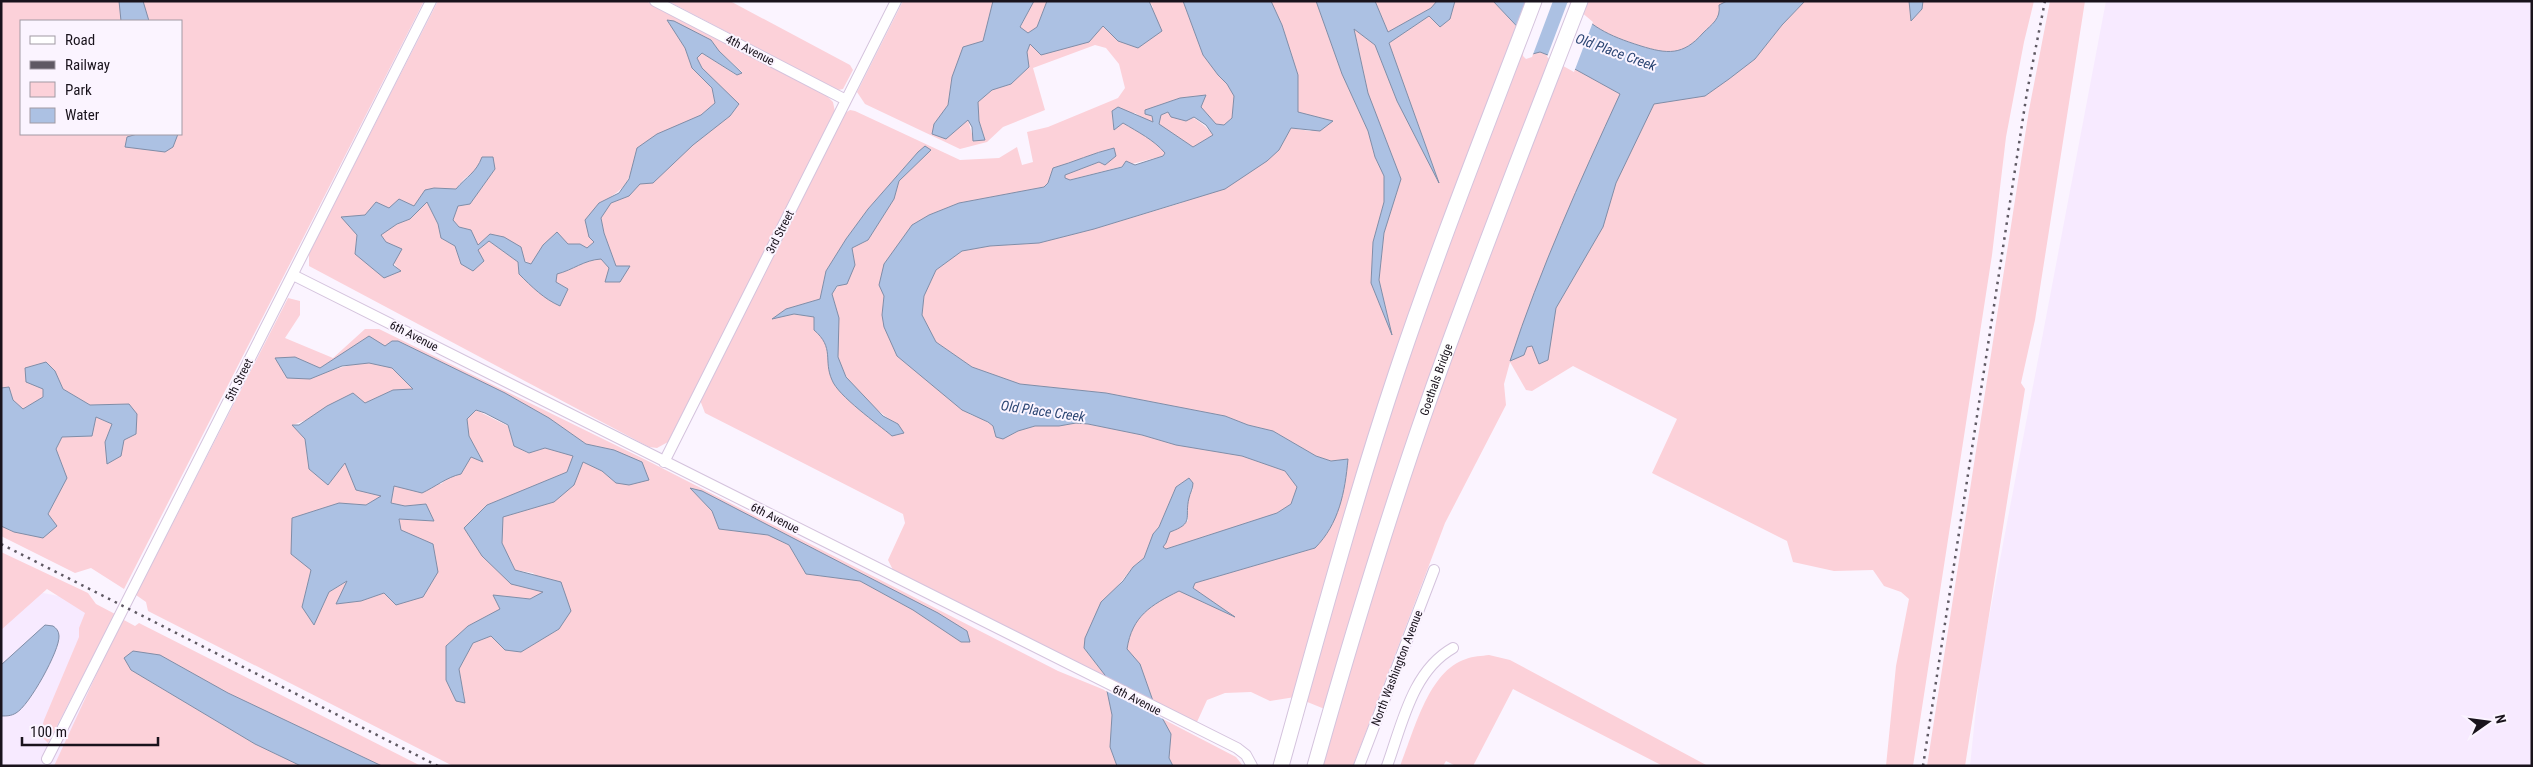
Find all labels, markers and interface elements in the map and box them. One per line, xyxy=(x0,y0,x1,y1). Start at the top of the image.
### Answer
legend xyxy=(20,20,182,135)
water label: Old Place Creek xyxy=(1573,30,1659,74)
text: Road xyxy=(65,31,95,49)
street label: 4th Avenue xyxy=(723,32,777,68)
text: Railway xyxy=(65,56,110,74)
text: Park xyxy=(65,81,92,99)
text: Water xyxy=(65,106,100,124)
street label: 3rd Street xyxy=(763,208,797,256)
street label: 6th Avenue xyxy=(387,318,441,354)
street label: Goethals Bridge xyxy=(1417,341,1456,417)
street label: 5th Street xyxy=(222,356,256,404)
water label: Old Place Creek xyxy=(1000,397,1087,425)
street label: 6th Avenue xyxy=(748,500,802,536)
street label: North Washington Avenue xyxy=(1369,608,1426,728)
street label: 6th Avenue xyxy=(1110,682,1164,718)
north arrow xyxy=(2463,697,2513,747)
text: N xyxy=(2492,713,2509,725)
scale bar xyxy=(22,714,159,746)
text: 100 m xyxy=(30,723,67,741)

